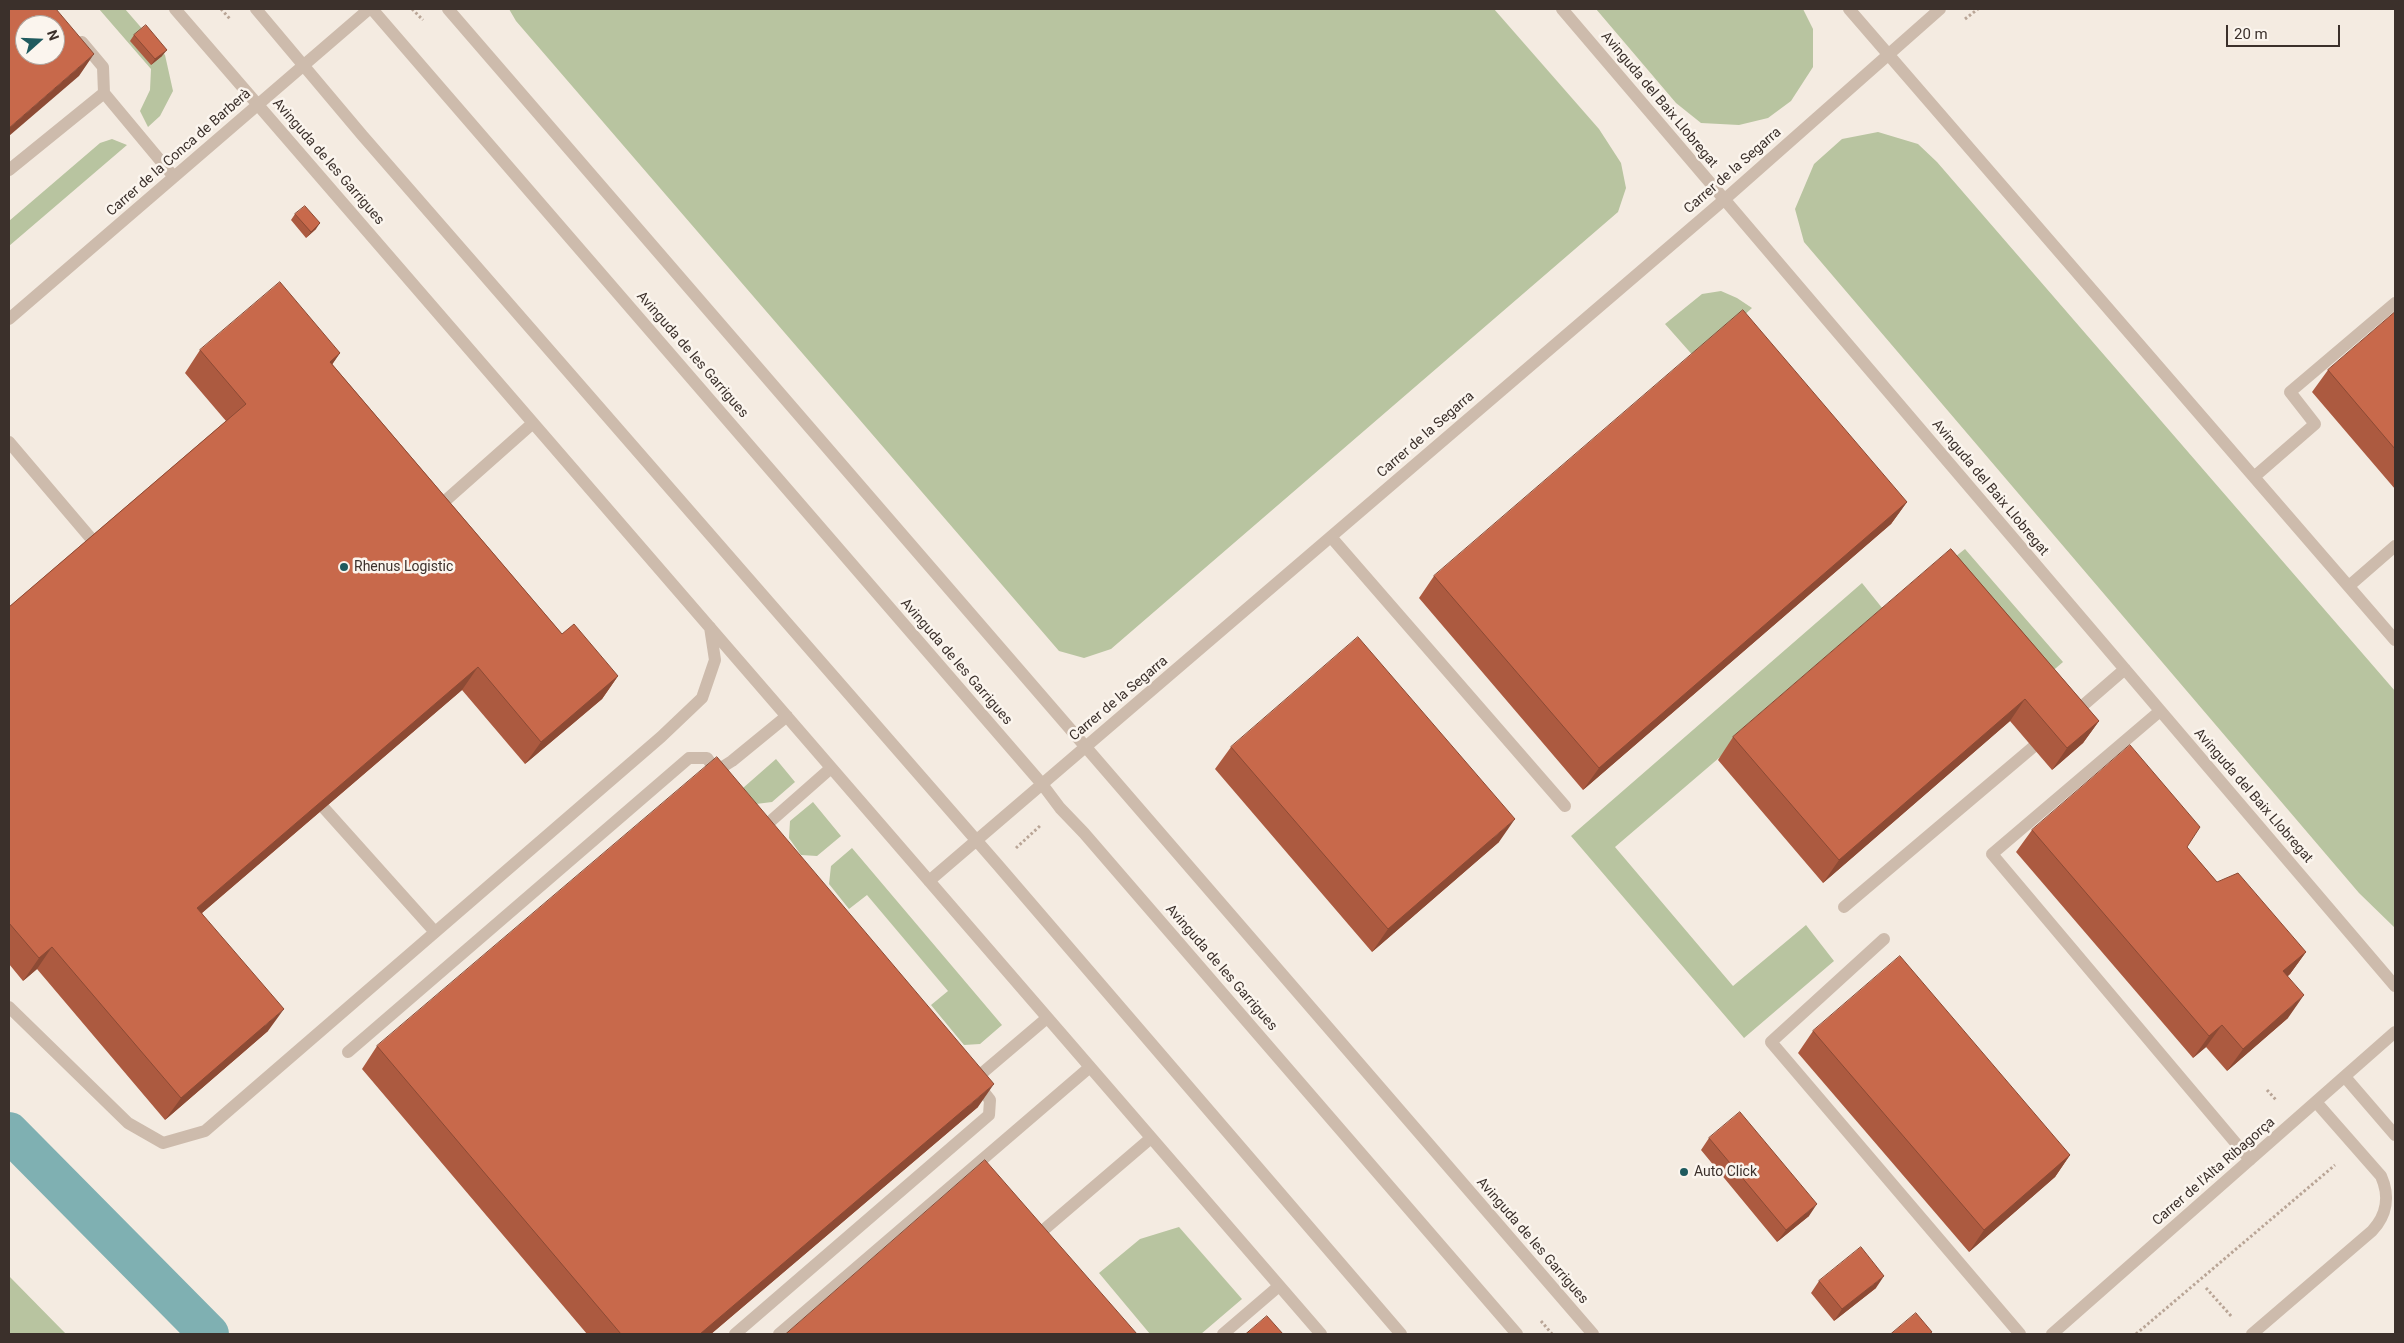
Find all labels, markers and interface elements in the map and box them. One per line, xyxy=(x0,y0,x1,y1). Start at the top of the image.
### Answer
north arrow xyxy=(15,15,65,65)
scale bar xyxy=(2229,15,2343,47)
text: 20 m xyxy=(2234,25,2268,43)
text: N xyxy=(44,28,62,43)
street label: Avinguda del Baix Llobregat xyxy=(1597,29,1721,171)
street label: Carrer de la Conca de Barberà xyxy=(103,86,255,220)
street label: Avinguda de les Garrigues xyxy=(269,95,387,229)
street label: Carrer de la Segarra xyxy=(1681,124,1785,218)
street label: Avinguda de les Garrigues xyxy=(633,288,751,422)
street label: Carrer de la Segarra xyxy=(1374,388,1478,482)
street label: Avinguda del Baix Llobregat xyxy=(1928,417,2052,559)
place label: Rhenus Logistic xyxy=(354,559,453,575)
marker: Rhenus Logistic xyxy=(338,561,350,573)
street label: Avinguda de les Garrigues xyxy=(897,595,1015,729)
street label: Carrer de la Segarra xyxy=(1066,653,1172,745)
street label: Avinguda del Baix Llobregat xyxy=(2190,725,2316,867)
street label: Avinguda de les Garrigues xyxy=(1162,901,1280,1035)
street label: Carrer de l'Alta Ribagorça xyxy=(2149,1114,2279,1230)
place label: Auto Click xyxy=(1694,1164,1757,1180)
marker: Auto Click xyxy=(1678,1166,1690,1178)
street label: Avinguda de les Garrigues xyxy=(1473,1174,1591,1308)

